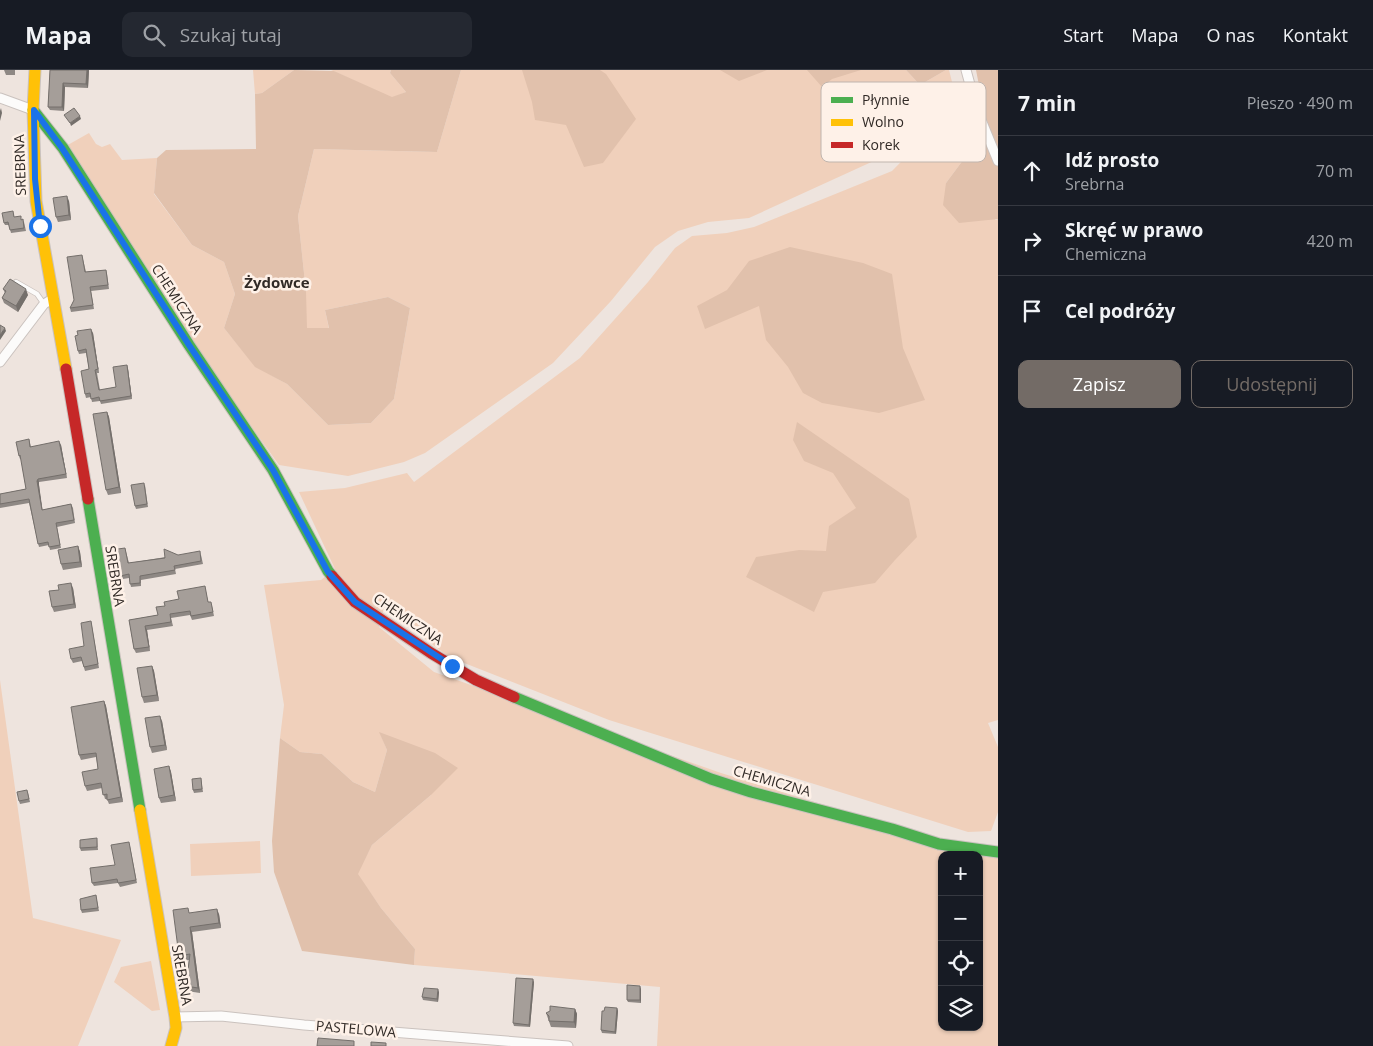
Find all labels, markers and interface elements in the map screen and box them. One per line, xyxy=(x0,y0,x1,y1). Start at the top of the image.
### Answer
search box xyxy=(122,12,472,57)
text: Mapa xyxy=(25,18,92,51)
icon: search xyxy=(140,21,168,49)
text: Szukaj tutaj xyxy=(180,22,282,48)
text: Start xyxy=(1063,23,1103,47)
text: Mapa xyxy=(1131,23,1179,47)
text: O nas xyxy=(1207,23,1255,47)
text: Kontakt xyxy=(1283,23,1348,47)
legend xyxy=(821,82,986,162)
text: 7 min xyxy=(1018,89,1076,117)
text: Płynnie xyxy=(862,90,910,109)
text: Pieszo · 490 m xyxy=(1247,92,1353,114)
text: Wolno xyxy=(862,112,904,131)
street label: SREBRNA xyxy=(9,134,30,196)
text: Korek xyxy=(862,135,901,154)
text: Idź prosto xyxy=(1065,147,1159,173)
icon: ahead xyxy=(1018,157,1046,185)
text: 70 m xyxy=(1316,160,1353,182)
text: Srebrna xyxy=(1065,173,1124,195)
route start xyxy=(29,215,52,238)
text: Skręć w prawo xyxy=(1065,217,1203,243)
icon: right xyxy=(1018,227,1046,255)
text: 420 m xyxy=(1307,230,1353,252)
text: Chemiczna xyxy=(1065,243,1147,265)
street label: CHEMICZNA xyxy=(148,260,207,337)
district label: Żydowce xyxy=(244,272,310,292)
icon: arrive xyxy=(1018,297,1046,325)
text: Cel podróży xyxy=(1065,298,1175,324)
button: Zapisz xyxy=(1018,360,1181,408)
button: Udostępnij xyxy=(1191,360,1353,408)
street label: SREBRNA xyxy=(101,544,130,608)
street label: CHEMICZNA xyxy=(370,588,447,649)
route end xyxy=(441,655,464,678)
street label: CHEMICZNA xyxy=(731,760,813,801)
map controls xyxy=(938,851,983,1031)
button: + xyxy=(938,851,983,896)
button: − xyxy=(938,896,983,941)
button: locate xyxy=(938,941,983,986)
street label: SREBRNA xyxy=(168,943,197,1007)
button: layers xyxy=(938,986,983,1031)
street label: PASTELOWA xyxy=(315,1016,397,1041)

